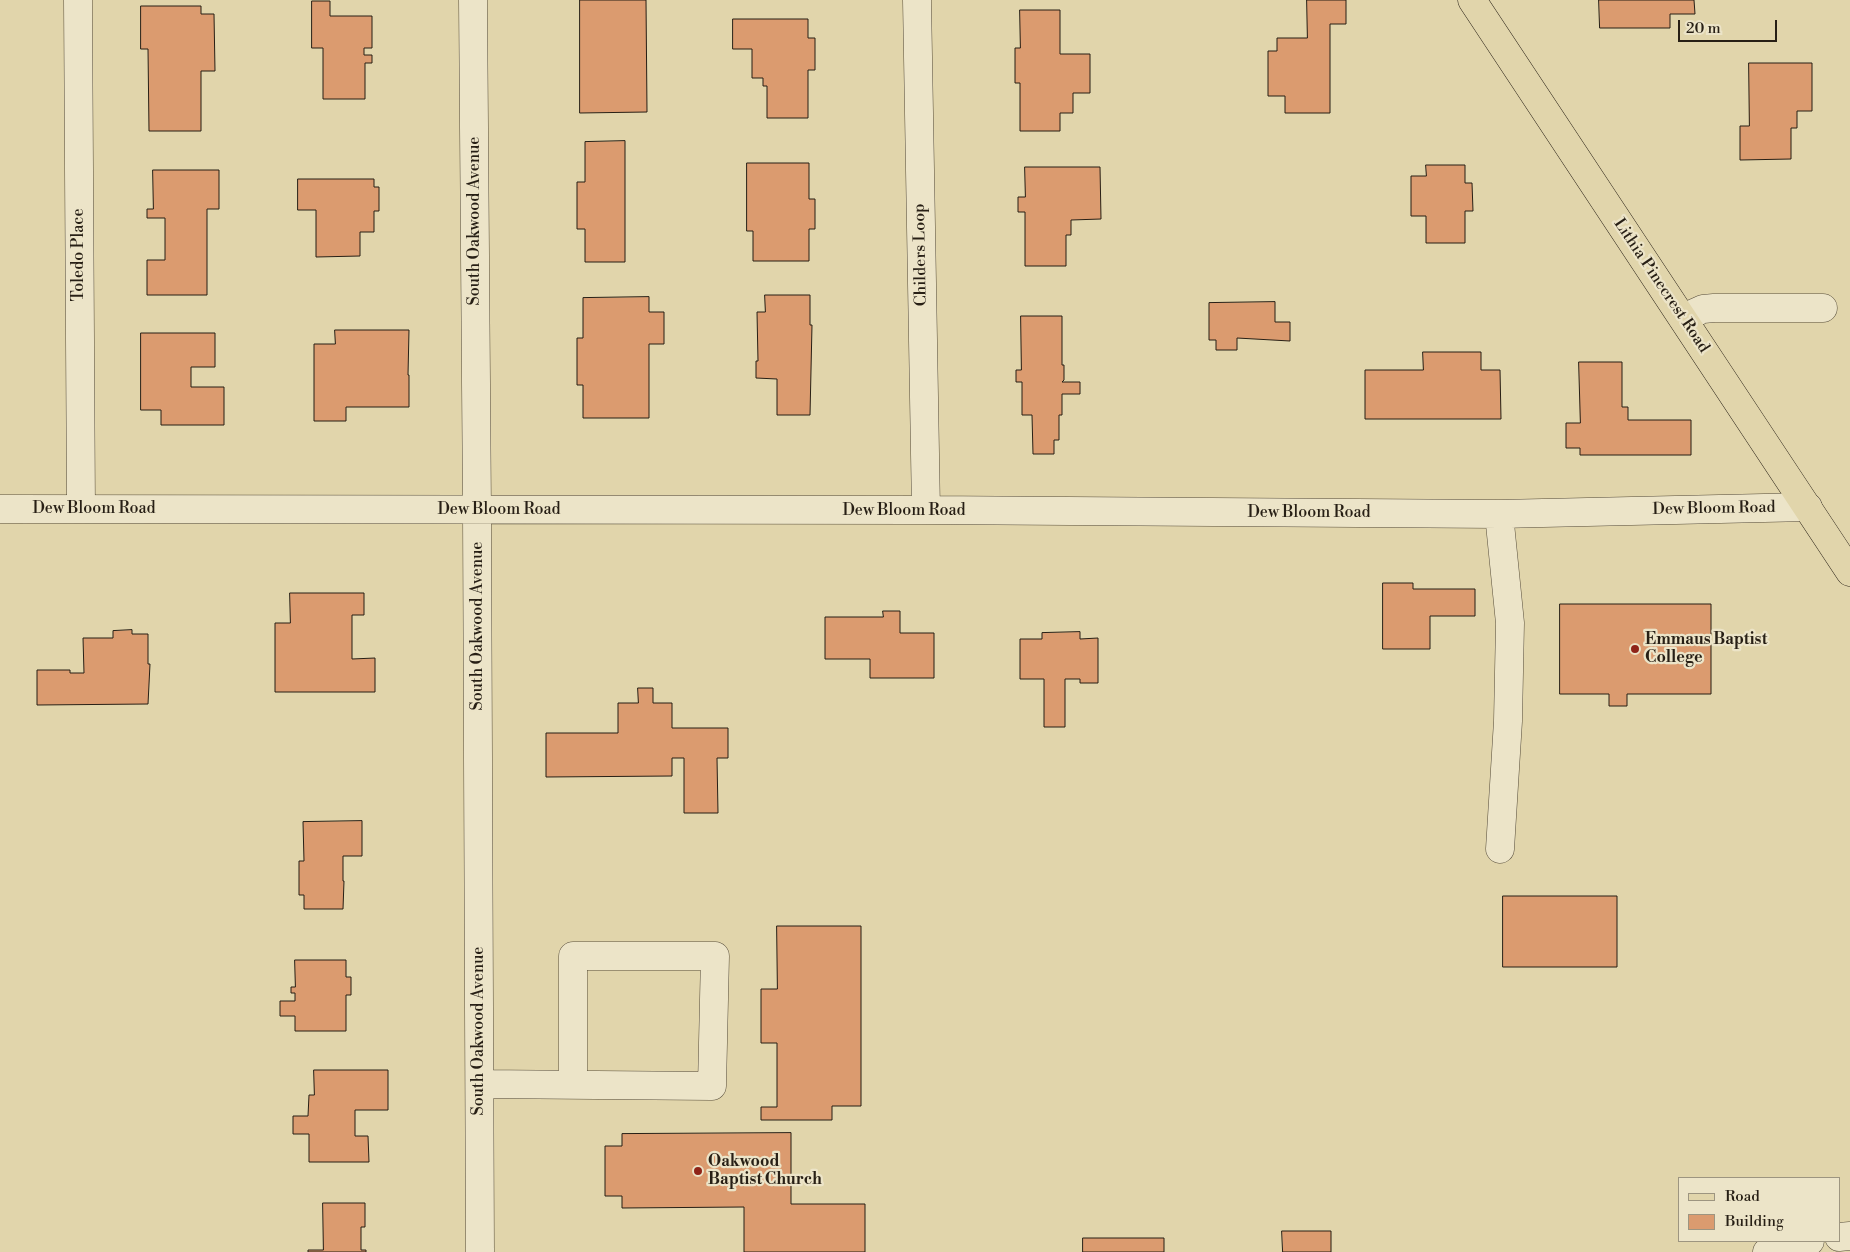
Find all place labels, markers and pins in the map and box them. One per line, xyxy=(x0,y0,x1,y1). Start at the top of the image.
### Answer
place label: Emmaus Baptist College xyxy=(1645,630,1767,668)
marker: Emmaus Baptist College xyxy=(1629,643,1641,655)
place label: Oakwood Baptist Church xyxy=(708,1152,822,1190)
marker: Oakwood Baptist Church xyxy=(692,1165,704,1177)

